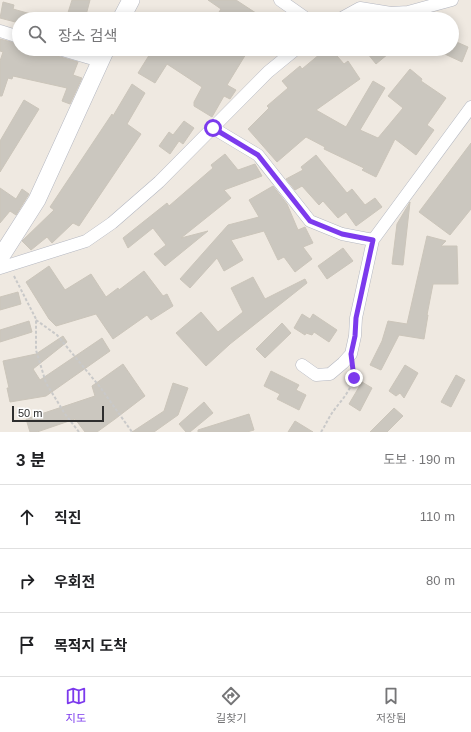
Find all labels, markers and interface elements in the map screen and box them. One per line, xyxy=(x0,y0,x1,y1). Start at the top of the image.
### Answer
search box xyxy=(12,12,459,56)
icon: search xyxy=(26,23,48,45)
text: 장소 검색 xyxy=(58,27,117,44)
route start xyxy=(204,119,222,137)
route end xyxy=(345,369,363,387)
scale bar xyxy=(12,404,104,423)
text: 50 m xyxy=(18,407,42,419)
text: 3 분 xyxy=(16,451,46,470)
text: 도보 · 190 m xyxy=(383,452,455,467)
icon: ahead xyxy=(16,506,38,528)
text: 직진 xyxy=(54,509,82,526)
text: 110 m xyxy=(420,509,455,524)
icon: right xyxy=(16,570,38,592)
text: 우회전 xyxy=(54,573,95,590)
text: 80 m xyxy=(426,573,455,588)
icon: arrive xyxy=(16,634,38,656)
text: 목적지 도착 xyxy=(54,637,127,654)
tab: 지도 xyxy=(65,685,87,725)
tab: 길찾기 xyxy=(216,685,246,725)
tab: 저장됨 xyxy=(376,685,406,725)

